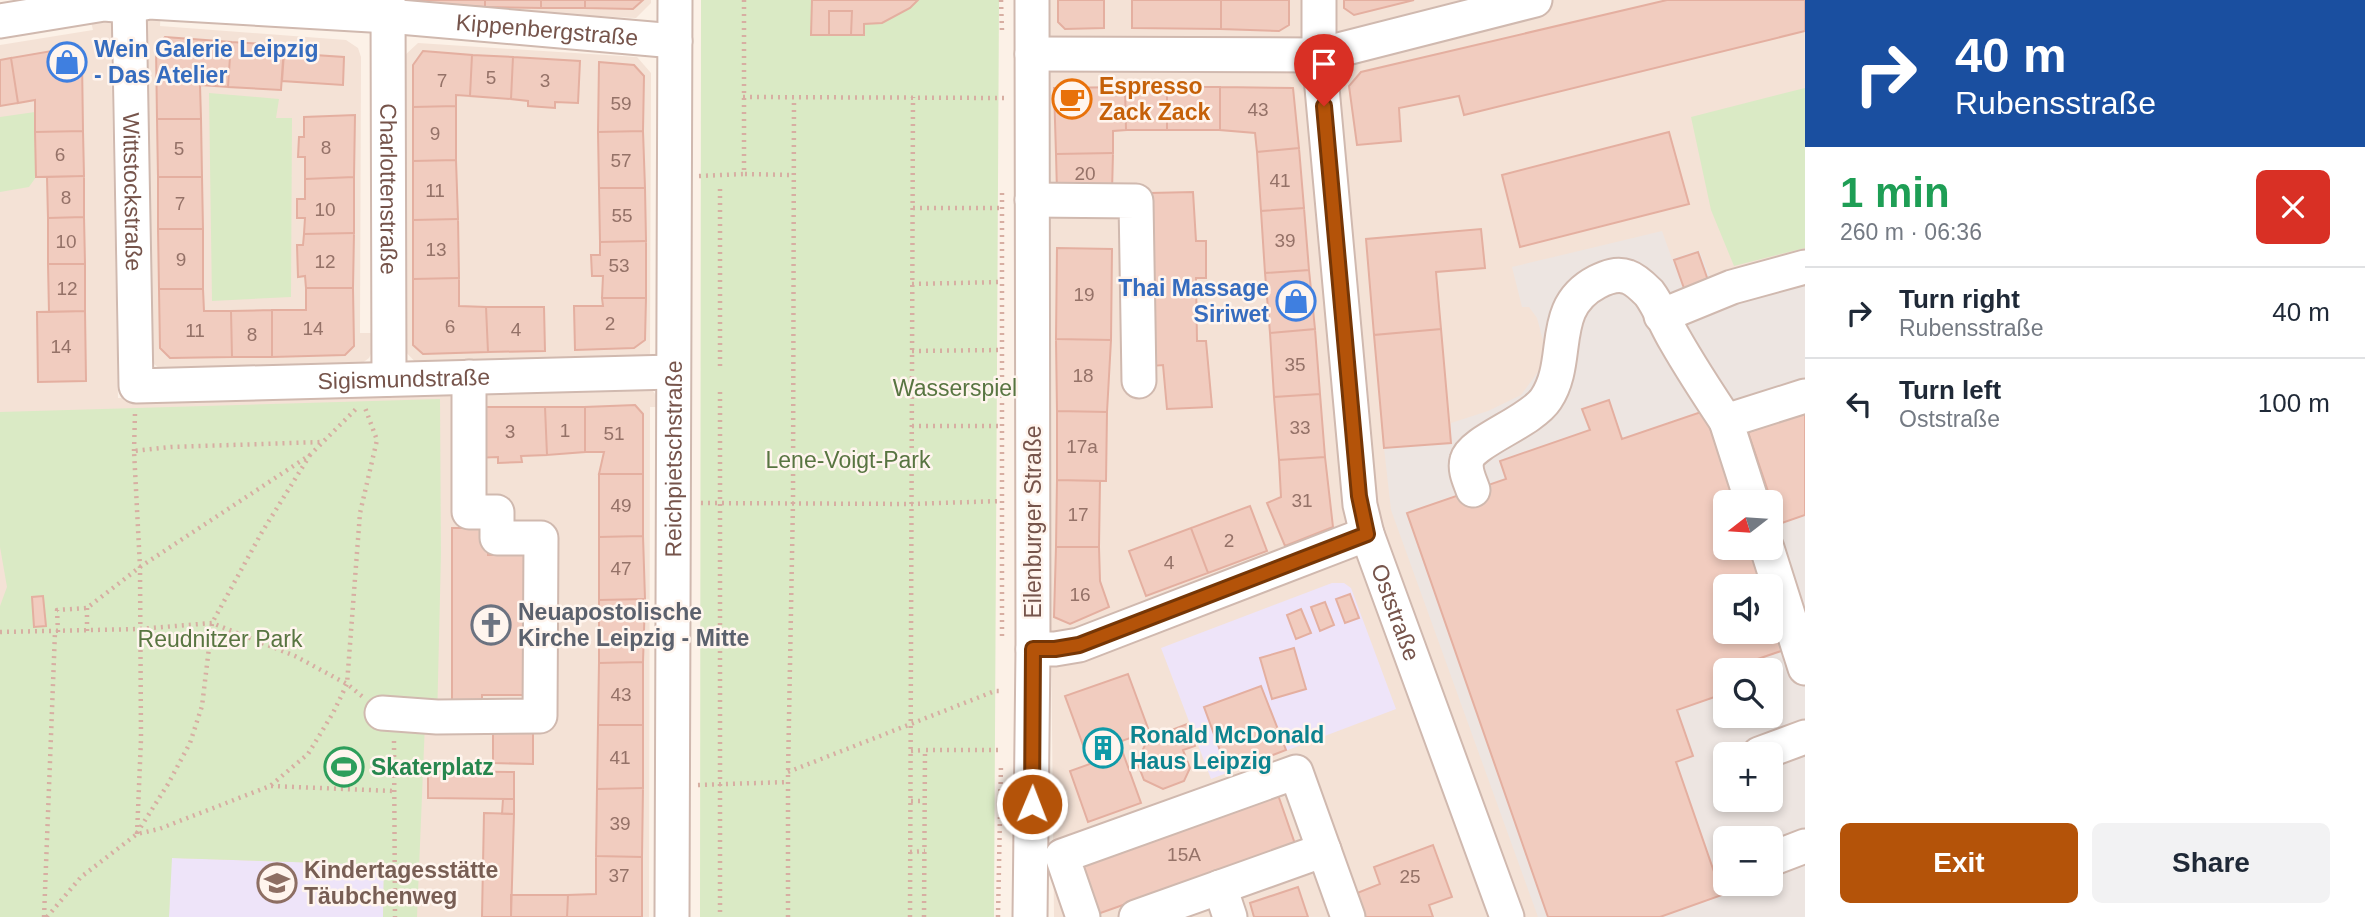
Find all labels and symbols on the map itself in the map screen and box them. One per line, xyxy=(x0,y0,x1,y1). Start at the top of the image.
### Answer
street label: Kippenbergstraße xyxy=(455,9,639,51)
pin xyxy=(1294,34,1354,106)
place label: Wein Galerie Leipzig - Das Atelier xyxy=(94,36,319,88)
shop icon: Wein Galerie Leipzig - Das Atelier xyxy=(46,41,88,83)
house number: 5 xyxy=(486,67,496,88)
house number: 7 xyxy=(437,70,447,91)
house number: 3 xyxy=(540,70,550,91)
place label: Espresso Zack Zack xyxy=(1099,73,1210,125)
cafe icon: Espresso Zack Zack xyxy=(1051,78,1093,120)
house number: 59 xyxy=(610,93,632,114)
house number: 43 xyxy=(1247,99,1269,120)
street label: Charlottenstraße xyxy=(375,103,402,275)
street label: Wittstockstraße xyxy=(118,112,147,271)
house number: 9 xyxy=(430,123,440,144)
house number: 8 xyxy=(321,137,331,158)
house number: 5 xyxy=(174,138,184,159)
house number: 6 xyxy=(55,144,65,165)
house number: 57 xyxy=(610,150,632,171)
house number: 20 xyxy=(1074,163,1096,184)
house number: 41 xyxy=(1269,170,1291,191)
house number: 11 xyxy=(425,180,445,201)
house number: 8 xyxy=(61,187,71,208)
house number: 7 xyxy=(175,193,185,214)
house number: 10 xyxy=(314,199,336,220)
house number: 55 xyxy=(611,205,633,226)
house number: 39 xyxy=(1274,230,1296,251)
house number: 10 xyxy=(55,231,77,252)
house number: 13 xyxy=(425,239,447,260)
house number: 9 xyxy=(176,249,186,270)
house number: 12 xyxy=(314,251,336,272)
house number: 53 xyxy=(608,255,630,276)
place label: Thai Massage Siriwet xyxy=(1118,275,1269,327)
house number: 12 xyxy=(56,278,78,299)
shop icon: Thai Massage Siriwet xyxy=(1275,280,1317,322)
house number: 19 xyxy=(1073,284,1095,305)
house number: 2 xyxy=(605,313,615,334)
house number: 6 xyxy=(445,316,455,337)
house number: 14 xyxy=(302,318,324,339)
house number: 4 xyxy=(511,319,522,340)
house number: 11 xyxy=(185,320,205,341)
house number: 8 xyxy=(247,324,257,345)
house number: 14 xyxy=(50,336,72,357)
house number: 35 xyxy=(1284,354,1306,375)
street label: Reichpietschstraße xyxy=(660,360,687,558)
street label: Sigismundstraße xyxy=(317,364,490,394)
house number: 18 xyxy=(1072,365,1094,386)
park label: Wasserspiel xyxy=(893,375,1017,401)
house number: 33 xyxy=(1289,417,1311,438)
house number: 1 xyxy=(560,420,570,441)
house number: 3 xyxy=(505,421,515,442)
house number: 51 xyxy=(603,423,625,444)
street label: Eilenburger Straße xyxy=(1020,425,1046,619)
house number: 17a xyxy=(1066,436,1098,457)
park label: Lene-Voigt-Park xyxy=(766,447,931,473)
house number: 31 xyxy=(1291,490,1313,511)
north arrow xyxy=(1713,490,1783,560)
house number: 49 xyxy=(610,495,632,516)
house number: 17 xyxy=(1067,504,1089,525)
house number: 2 xyxy=(1224,530,1234,551)
house number: 4 xyxy=(1164,552,1175,573)
house number: 47 xyxy=(610,558,632,579)
street label: Oststraße xyxy=(1366,560,1425,664)
house number: 16 xyxy=(1069,584,1091,605)
place label: Neuapostolische Kirche Leipzig - Mitte xyxy=(518,599,749,651)
church icon: Neuapostolische Kirche Leipzig - Mitte xyxy=(470,604,512,646)
park label: Reudnitzer Park xyxy=(138,626,303,652)
house number: 43 xyxy=(610,684,632,705)
place label: Ronald McDonald Haus Leipzig xyxy=(1130,722,1324,774)
building icon: Ronald McDonald Haus Leipzig xyxy=(1082,727,1124,769)
sports icon: Skaterplatz xyxy=(323,746,365,788)
house number: 41 xyxy=(609,747,631,768)
place label: Skaterplatz xyxy=(371,754,494,780)
position arrow xyxy=(995,767,1069,841)
house number: 39 xyxy=(609,813,631,834)
house number: 15A xyxy=(1167,844,1201,865)
place label: Kindertagesstätte Täubchenweg xyxy=(304,857,498,909)
school or university icon: Kindertagesstätte Täubchenweg xyxy=(256,862,298,904)
house number: 37 xyxy=(608,865,630,886)
house number: 25 xyxy=(1399,866,1421,887)

